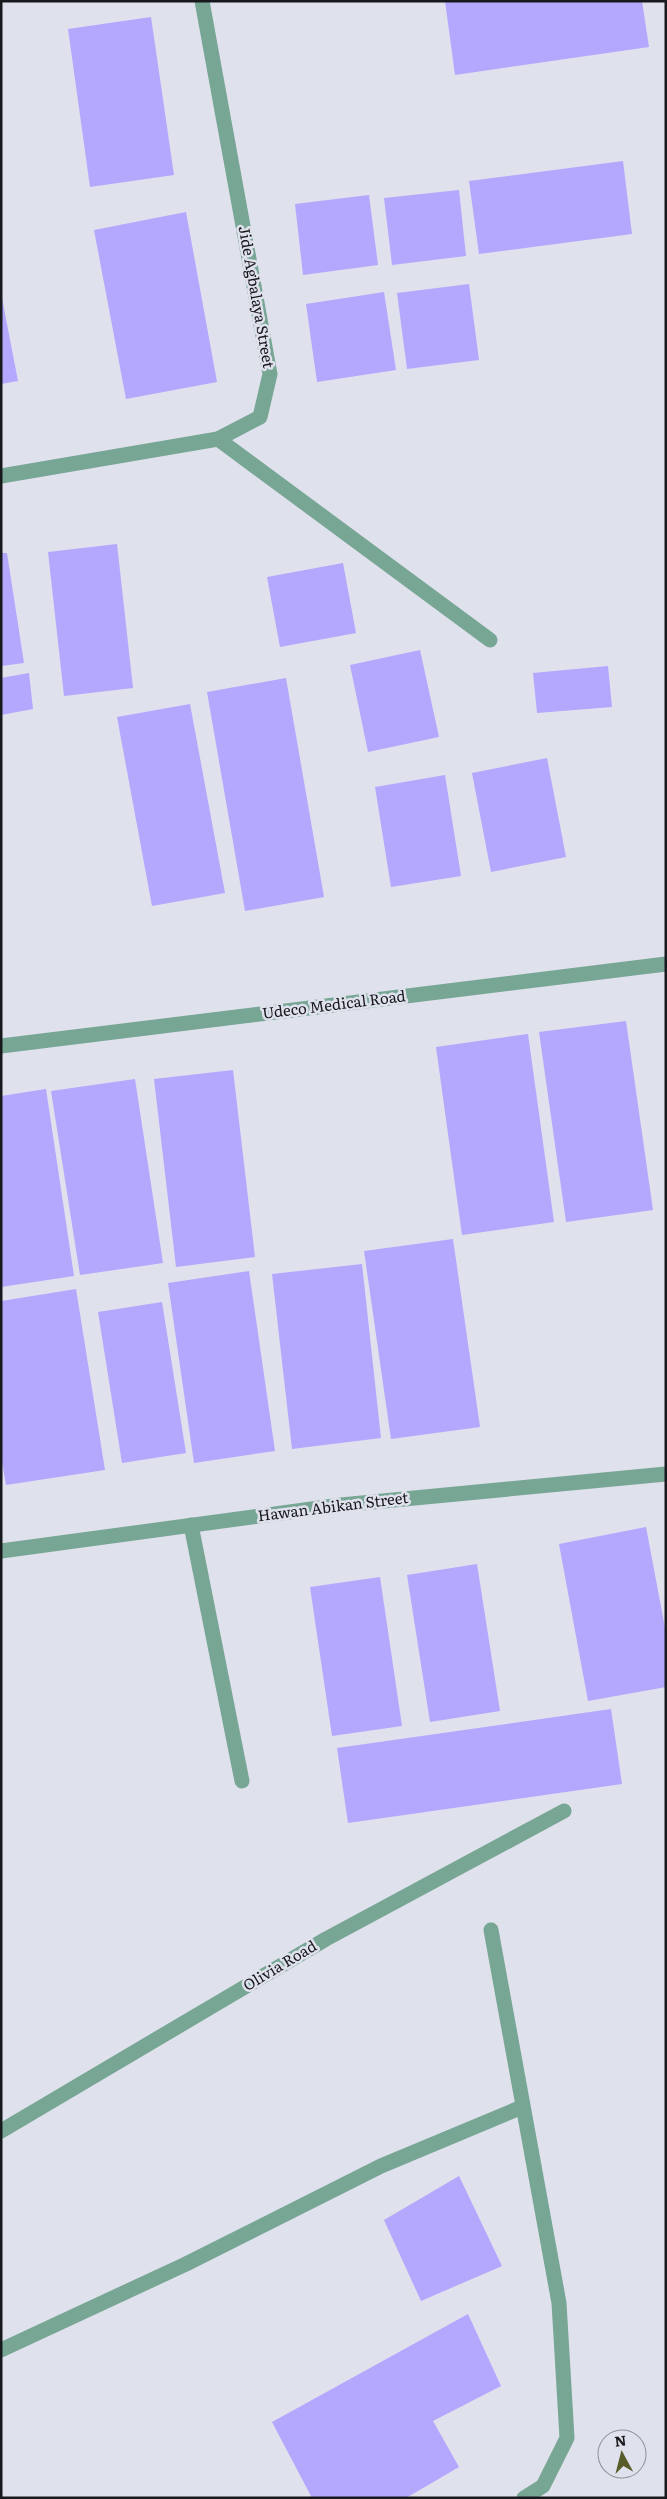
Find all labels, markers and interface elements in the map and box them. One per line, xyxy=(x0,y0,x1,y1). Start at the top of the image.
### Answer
street label: Jide Agbalaya Street xyxy=(234,224,281,370)
street label: Udeco Medical Road xyxy=(261,983,407,1024)
street label: Hawan Abikan Street xyxy=(256,1485,409,1526)
street label: Olivia Road xyxy=(238,1934,320,1996)
north arrow xyxy=(597,2429,647,2479)
text: N xyxy=(613,2429,628,2451)

